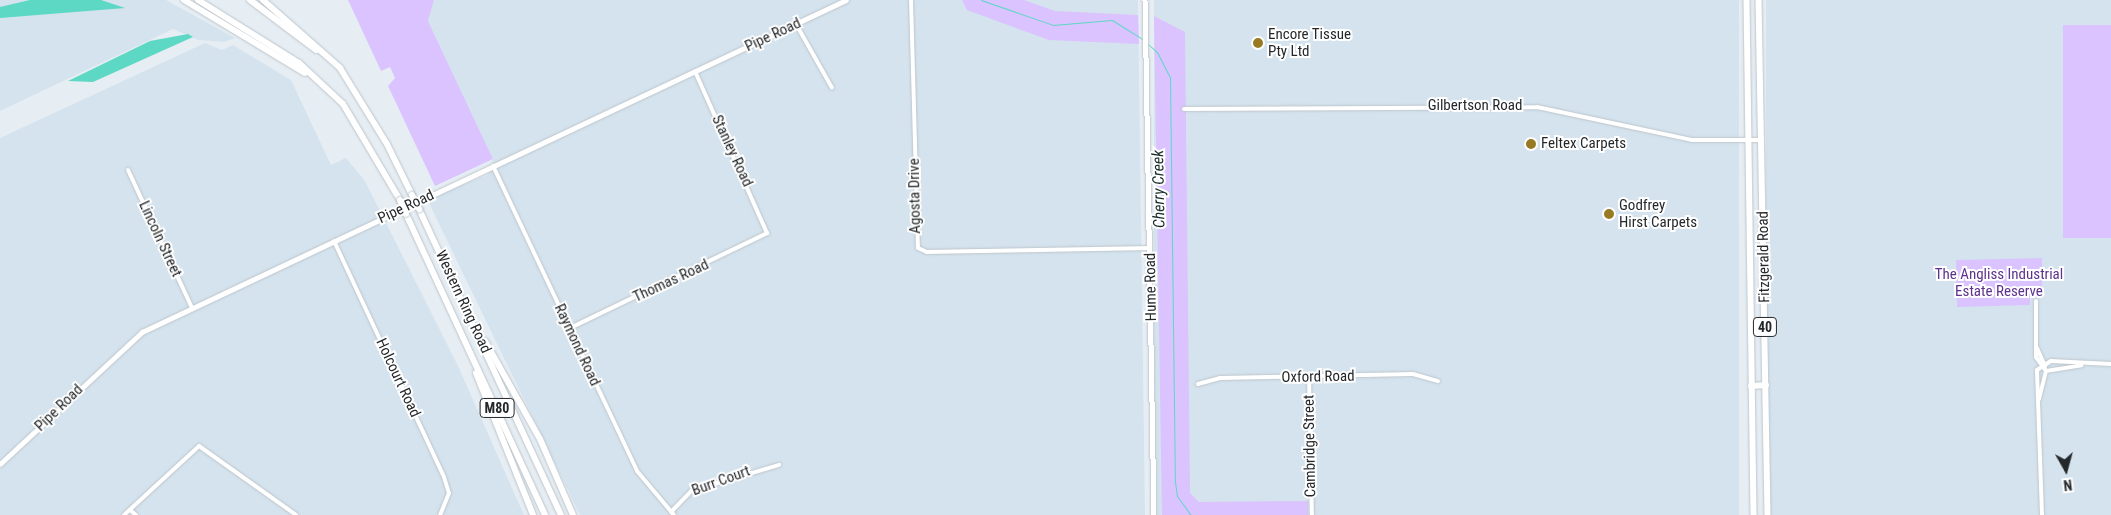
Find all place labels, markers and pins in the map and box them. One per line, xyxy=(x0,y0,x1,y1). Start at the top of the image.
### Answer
place label: Encore Tissue Pty Ltd xyxy=(1268,25,1351,60)
marker: Encore Tissue Pty Ltd xyxy=(1252,37,1264,49)
place label: Feltex Carpets xyxy=(1541,135,1626,153)
marker: Feltex Carpets xyxy=(1525,138,1537,150)
place label: Godfrey Hirst Carpets xyxy=(1619,196,1697,231)
marker: Godfrey Hirst Carpets xyxy=(1603,208,1615,220)

